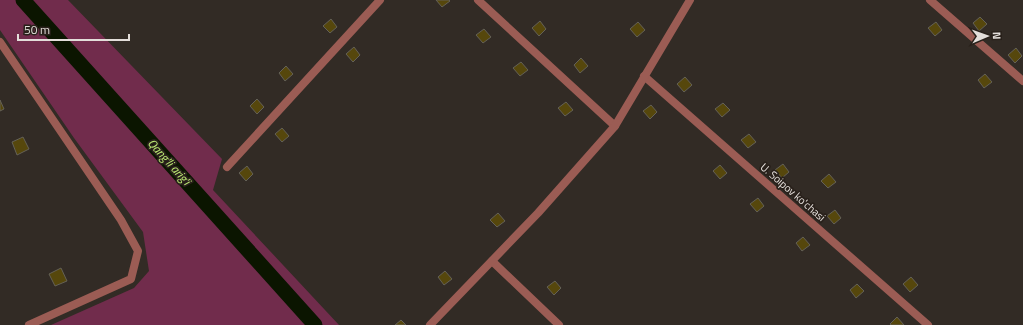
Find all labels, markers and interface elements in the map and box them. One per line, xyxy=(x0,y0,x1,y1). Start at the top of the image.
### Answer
scale bar xyxy=(18,16,129,42)
north arrow xyxy=(967,16,1007,56)
text: 50 m xyxy=(24,20,50,39)
text: N xyxy=(989,32,1005,40)
water label: Qang'li arig'i xyxy=(143,134,197,190)
street label: U. Soipov ko'chasi xyxy=(757,159,829,225)

